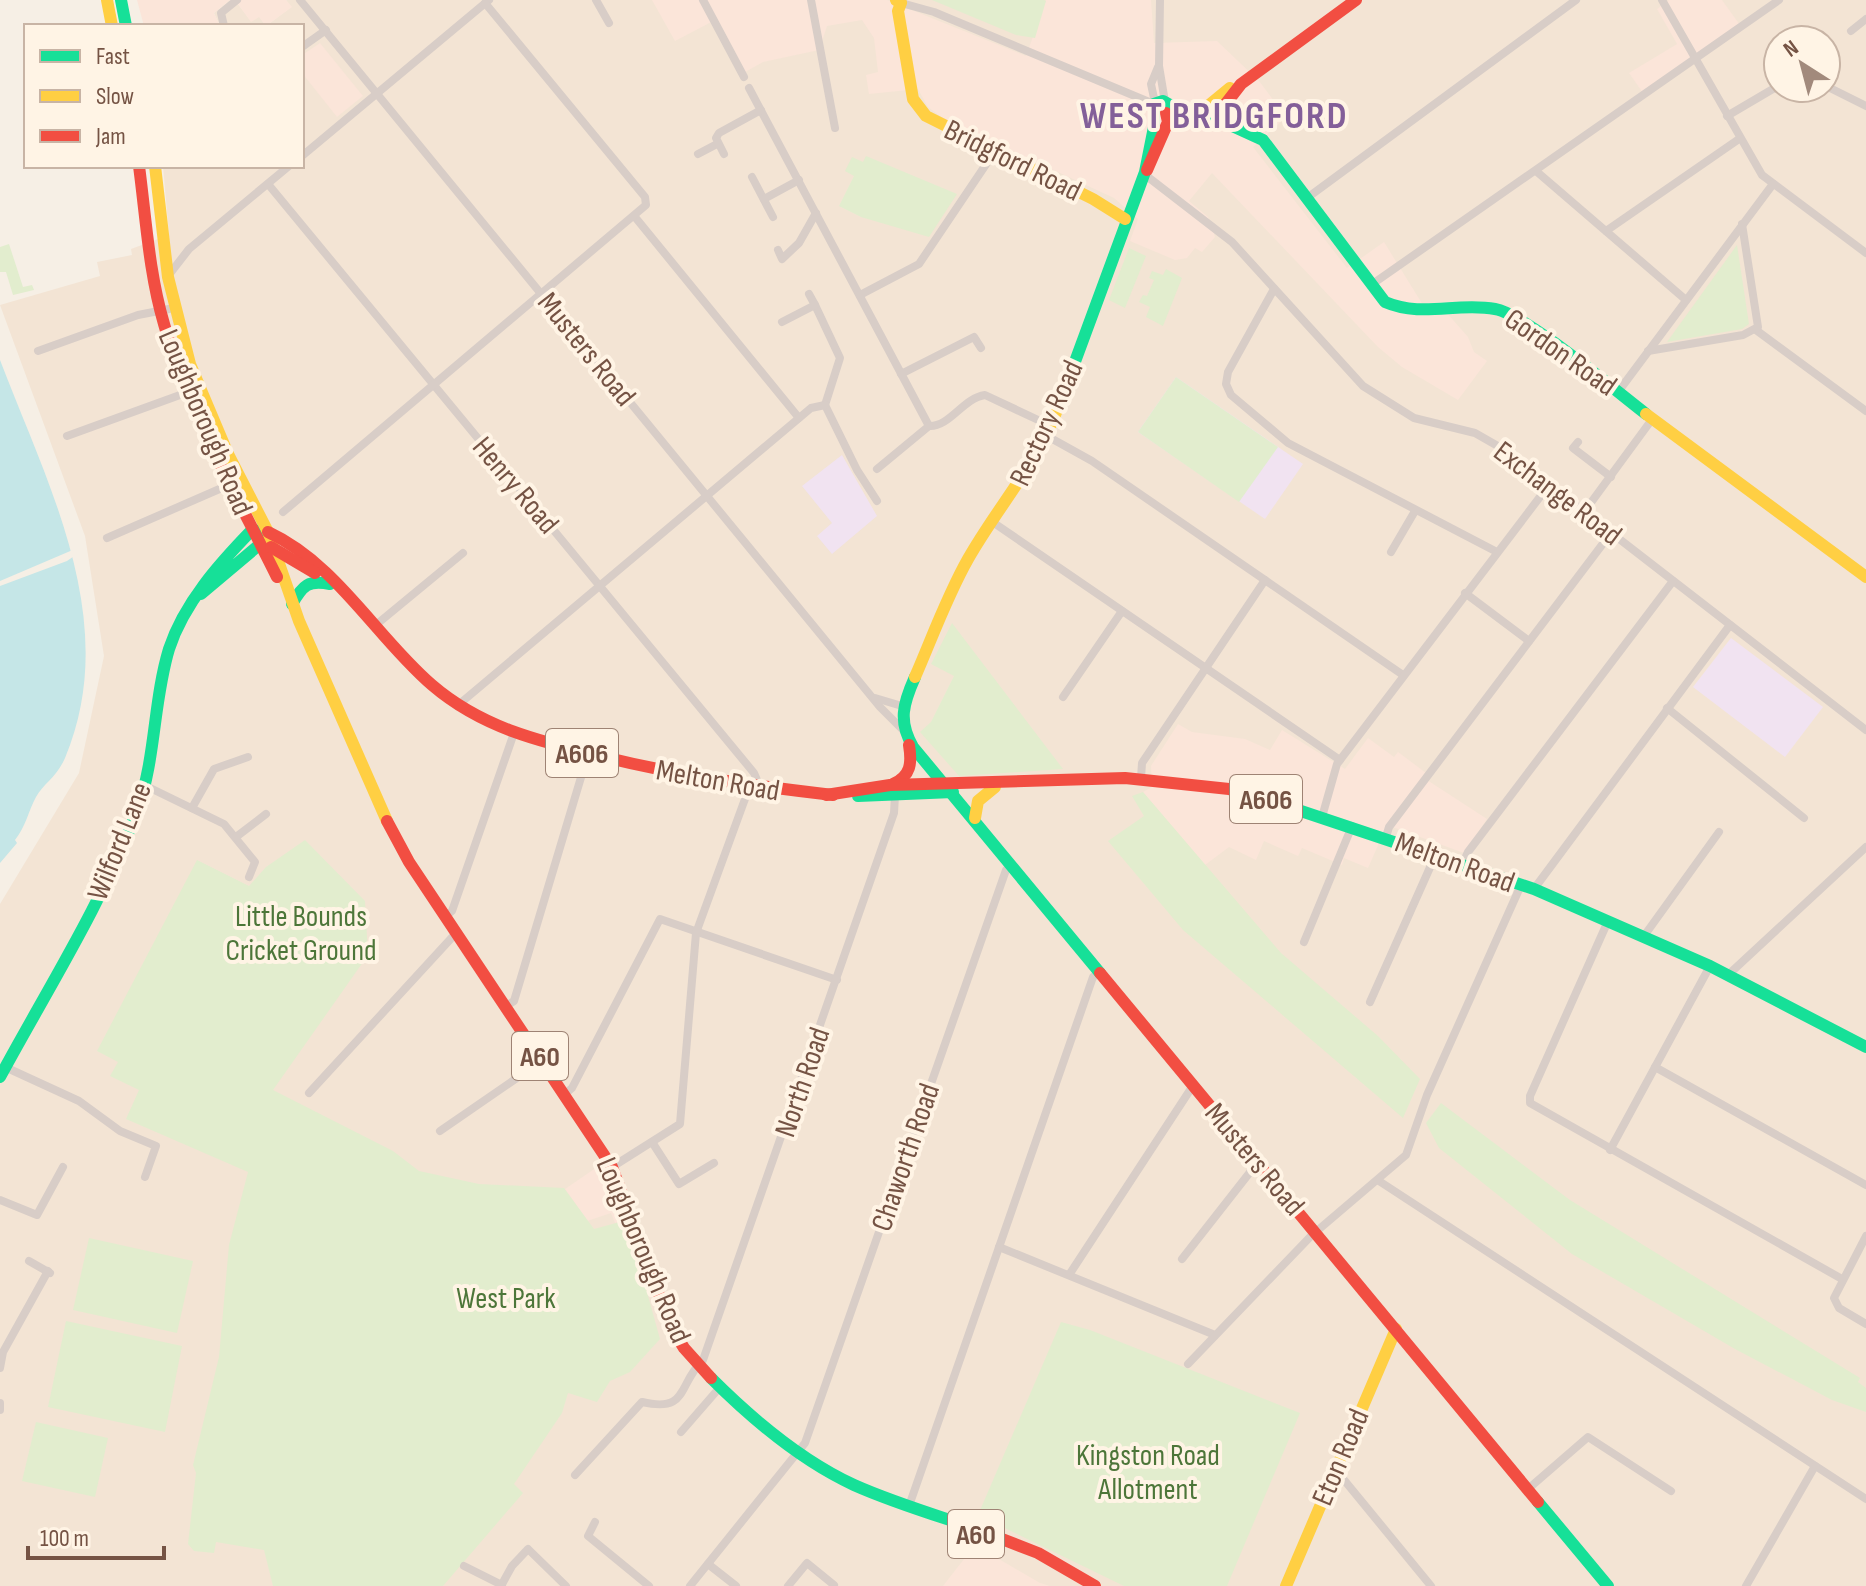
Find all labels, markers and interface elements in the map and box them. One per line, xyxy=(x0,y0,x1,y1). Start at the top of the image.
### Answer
legend xyxy=(24,24,304,168)
north arrow xyxy=(1762,24,1842,104)
text: N xyxy=(1778,35,1804,63)
text: Fast xyxy=(96,42,130,71)
text: Slow xyxy=(96,82,134,111)
district label: WEST BRIDGFORD xyxy=(1080,94,1348,139)
street label: Bridgford Road xyxy=(938,112,1087,209)
text: Jam xyxy=(95,122,126,151)
street label: Musters Road xyxy=(530,286,643,414)
street label: Gordon Road xyxy=(1498,301,1623,404)
street label: Loughborough Road xyxy=(150,324,260,521)
street label: Rectory Road xyxy=(1002,355,1092,492)
street label: Henry Road xyxy=(464,430,566,541)
street label: Exchange Road xyxy=(1486,434,1629,554)
road number: A606 xyxy=(546,729,618,777)
street label: Melton Road xyxy=(653,752,782,810)
road number: A606 xyxy=(1230,775,1302,823)
street label: Wilford Lane xyxy=(80,777,160,906)
street label: Melton Road xyxy=(1390,825,1519,901)
park label: Little Bounds Cricket Ground xyxy=(226,899,377,969)
street label: North Road xyxy=(767,1023,838,1142)
road number: A60 xyxy=(512,1032,568,1080)
street label: Chaworth Road xyxy=(864,1079,948,1236)
street label: Musters Road xyxy=(1197,1096,1312,1223)
street label: Loughborough Road xyxy=(588,1152,698,1349)
park label: West Park xyxy=(456,1281,556,1317)
street label: Eton Road xyxy=(1305,1404,1377,1511)
park label: Kingston Road Allotment xyxy=(1076,1438,1220,1508)
scale bar xyxy=(28,1510,164,1560)
road number: A60 xyxy=(948,1510,1004,1558)
text: 100 m xyxy=(40,1524,89,1553)

